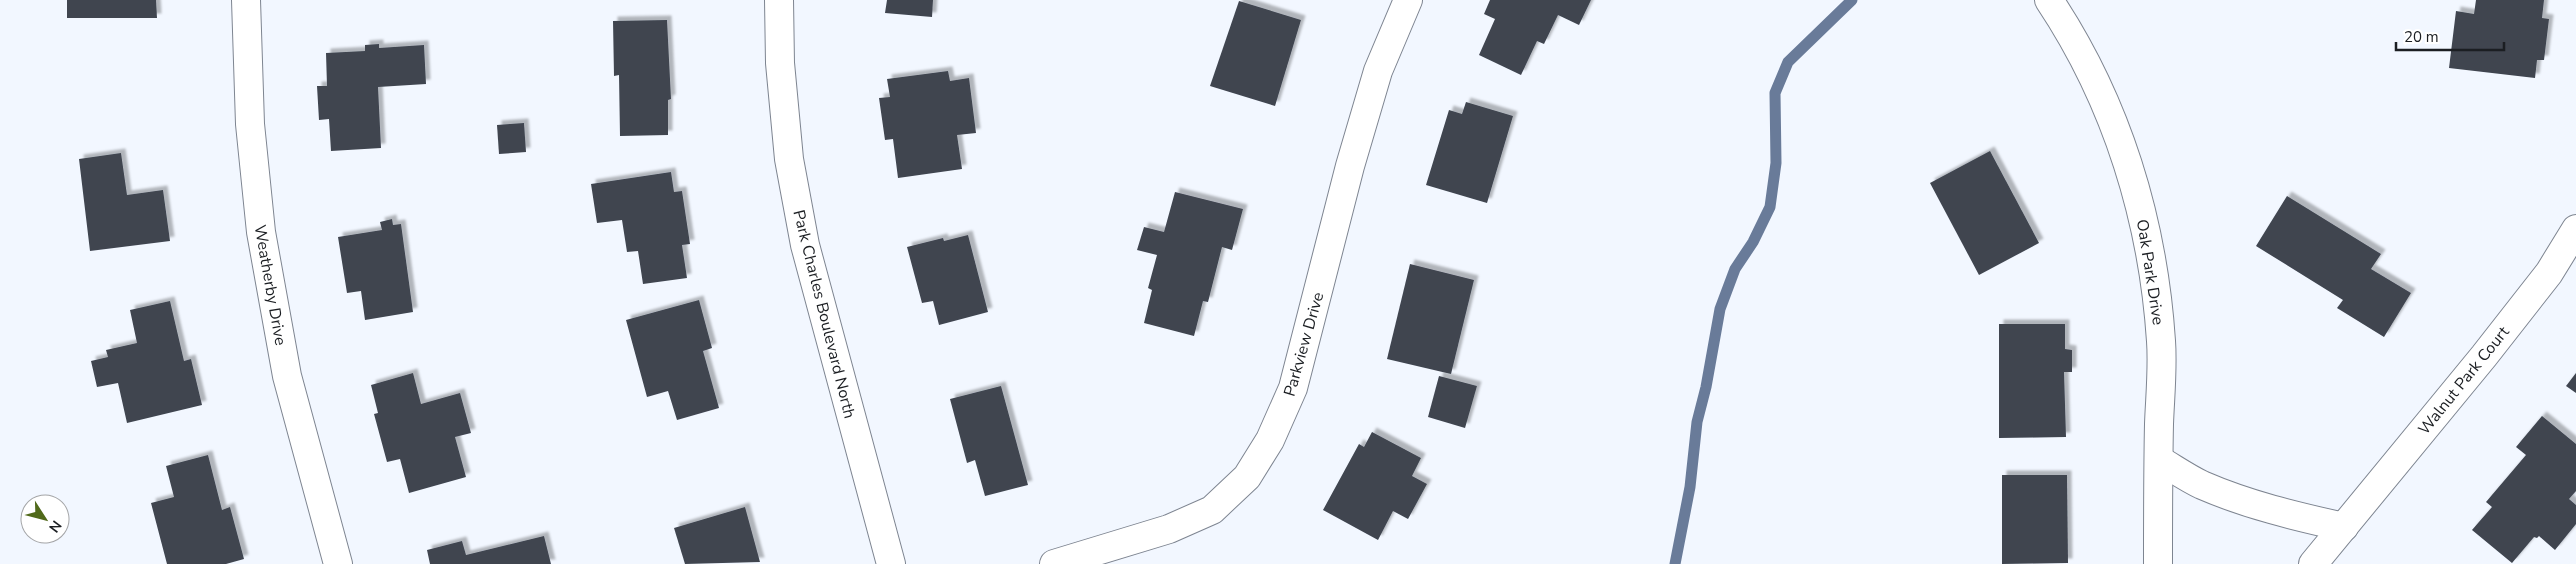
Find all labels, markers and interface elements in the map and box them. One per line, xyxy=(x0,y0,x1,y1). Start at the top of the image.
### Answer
scale bar xyxy=(2396,20,2504,52)
text: 20 m xyxy=(2404,27,2439,47)
street label: Park Charles Boulevard North xyxy=(787,208,861,421)
street label: Oak Park Drive xyxy=(2131,218,2169,327)
street label: Weatherby Drive xyxy=(249,223,291,347)
street label: Parkview Drive xyxy=(1279,290,1329,399)
street label: Walnut Park Court xyxy=(2413,321,2515,439)
north arrow xyxy=(20,494,70,544)
text: N xyxy=(44,517,66,536)

